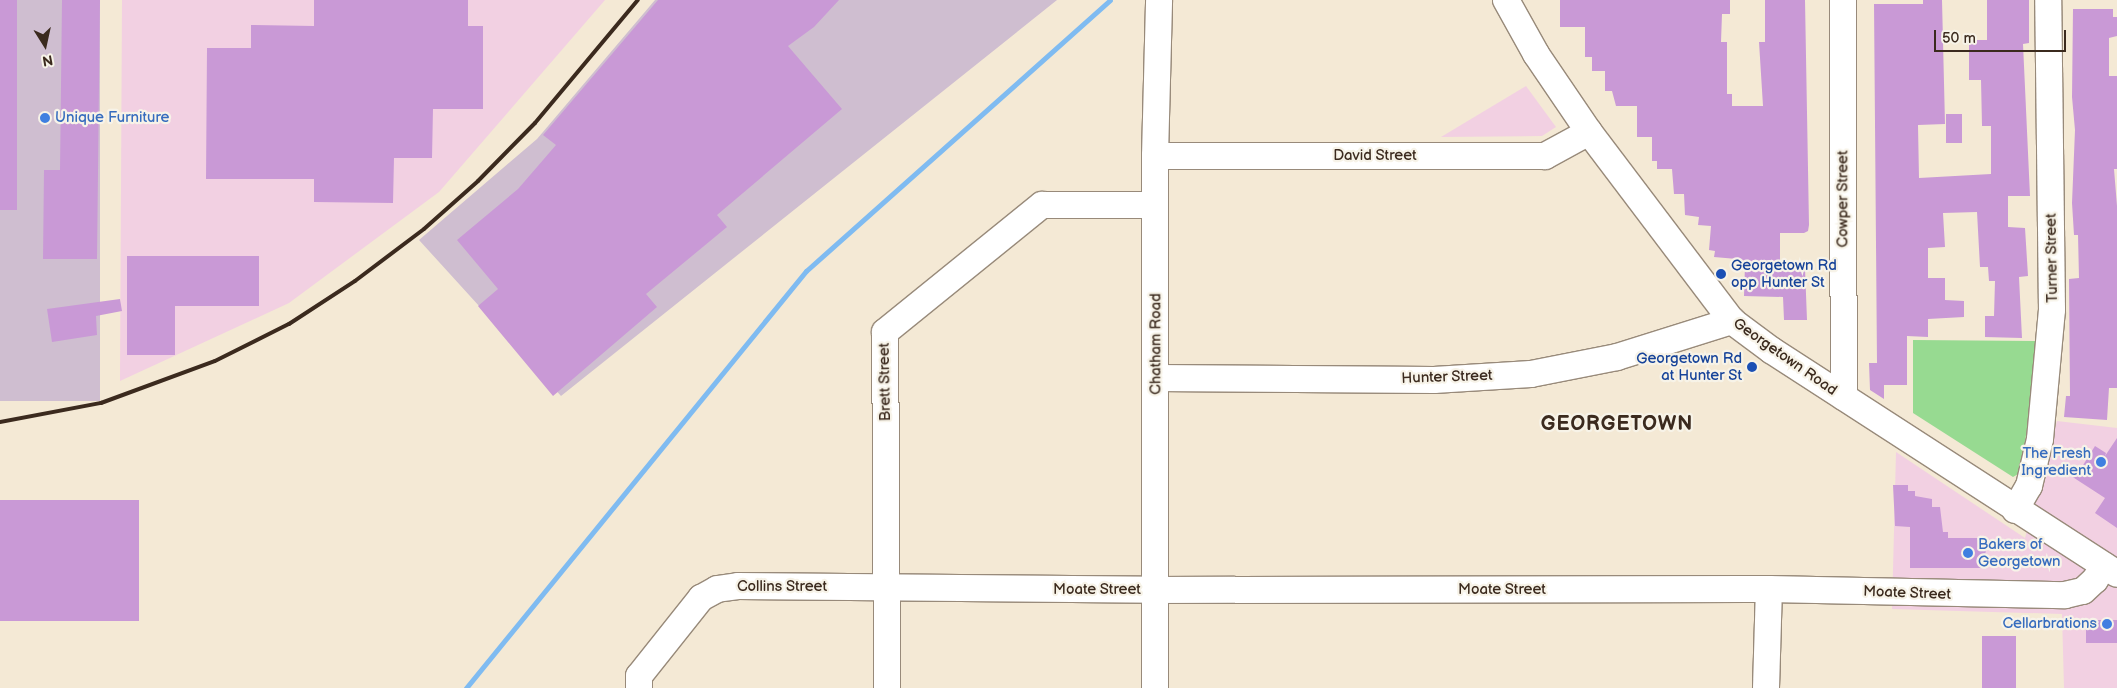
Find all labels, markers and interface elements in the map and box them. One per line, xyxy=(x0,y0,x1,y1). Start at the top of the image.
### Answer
north arrow xyxy=(20,20,70,70)
scale bar xyxy=(1937,20,2070,52)
text: 50 m xyxy=(1942,29,1976,48)
text: N xyxy=(41,51,54,70)
place label: Unique Furniture xyxy=(55,109,169,127)
marker: Unique Furniture xyxy=(39,112,51,124)
street label: David Street xyxy=(1333,147,1417,165)
street label: Cowper Street xyxy=(1834,150,1852,248)
street label: Turner Street xyxy=(2042,213,2062,303)
place label: Georgetown Rd opp Hunter St xyxy=(1731,256,1837,291)
marker: Georgetown Rd opp Hunter St xyxy=(1715,268,1727,280)
street label: Chatham Road xyxy=(1147,293,1165,395)
street label: Georgetown Road xyxy=(1730,314,1840,400)
street label: Brett Street xyxy=(875,342,895,422)
place label: Georgetown Rd at Hunter St xyxy=(1636,349,1742,384)
marker: Georgetown Rd at Hunter St xyxy=(1746,361,1758,373)
street label: Hunter Street xyxy=(1401,366,1493,388)
district label: GEORGETOWN xyxy=(1539,412,1695,436)
place label: The Fresh Ingredient xyxy=(2021,444,2091,479)
marker: The Fresh Ingredient xyxy=(2095,456,2107,468)
place label: Bakers of Georgetown xyxy=(1978,535,2060,570)
marker: Bakers of Georgetown xyxy=(1962,547,1974,559)
street label: Collins Street xyxy=(737,578,827,596)
street label: Moate Street xyxy=(1053,581,1141,599)
street label: Moate Street xyxy=(1458,581,1546,599)
street label: Moate Street xyxy=(1863,582,1951,604)
place label: Cellarbrations xyxy=(2002,615,2097,633)
marker: Cellarbrations xyxy=(2101,618,2113,630)

